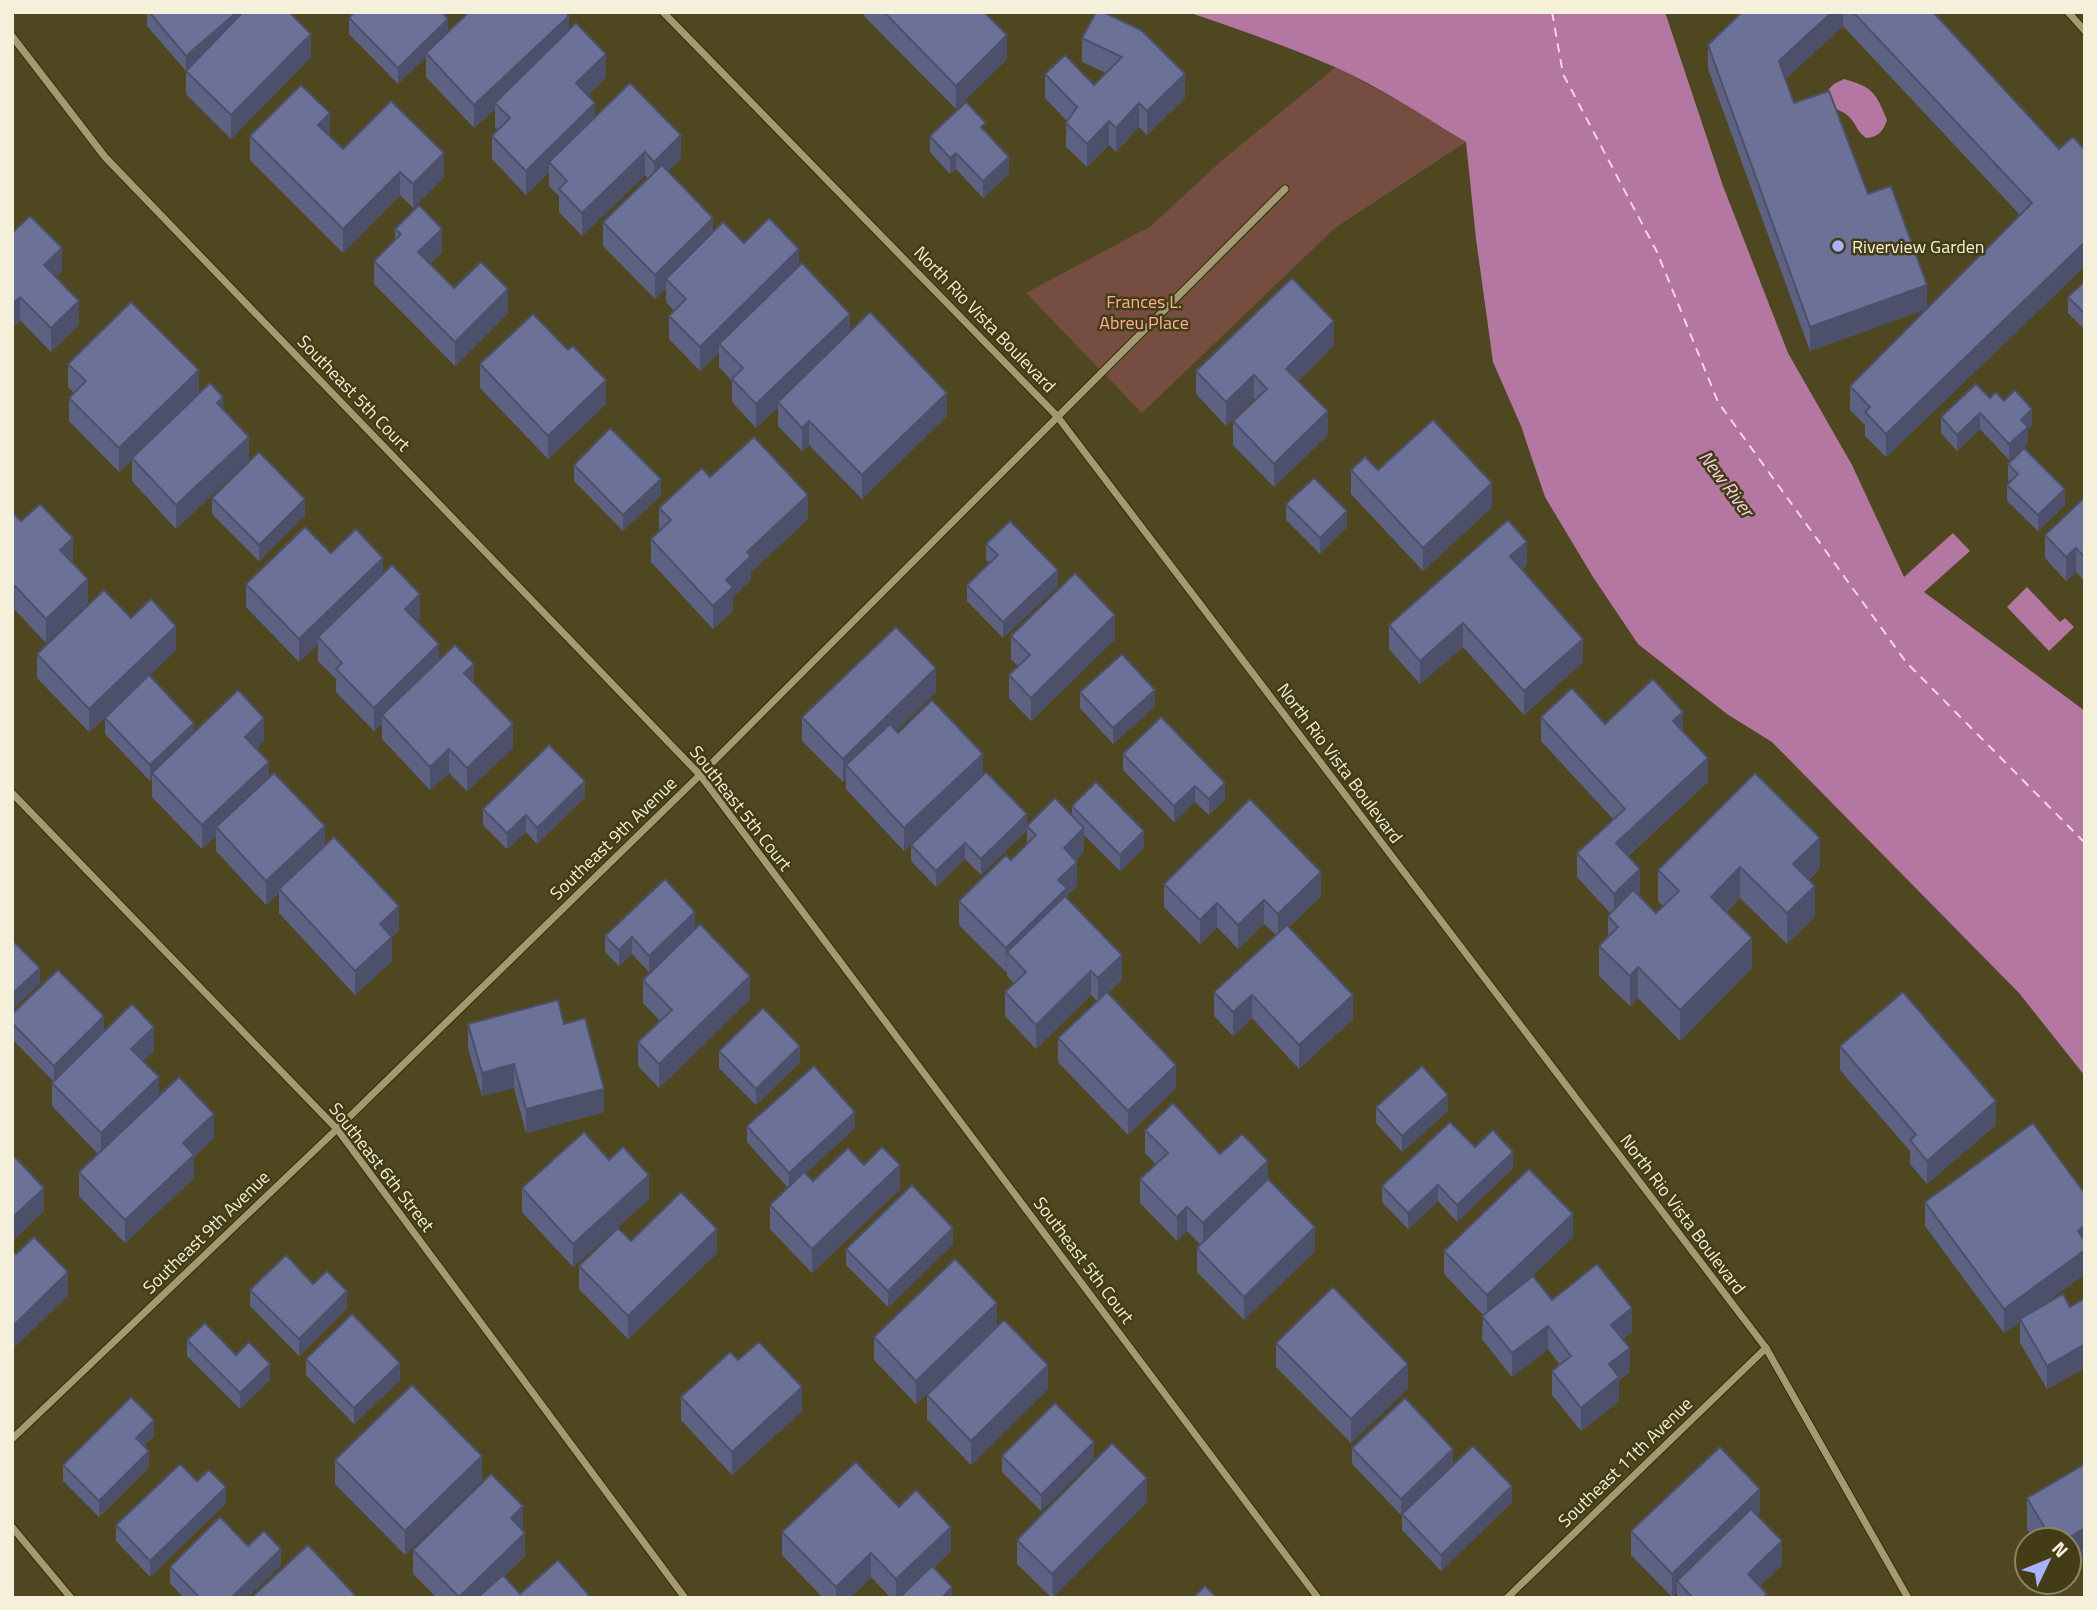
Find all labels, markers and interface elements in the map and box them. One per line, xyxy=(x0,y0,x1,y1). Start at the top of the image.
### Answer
place label: Riverview Garden xyxy=(1852,233,1985,260)
marker: Riverview Garden xyxy=(1830,238,1846,254)
street label: North Rio Vista Boulevard xyxy=(908,240,1062,398)
park label: Frances L. Abreu Place xyxy=(1099,288,1189,336)
street label: Southeast 5th Court xyxy=(291,329,417,458)
water label: New River xyxy=(1692,444,1763,524)
street label: North Rio Vista Boulevard xyxy=(1271,677,1409,849)
street label: Southeast 5th Court xyxy=(683,739,799,877)
street label: Southeast 9th Avenue xyxy=(543,770,683,906)
street label: Southeast 6th Street xyxy=(323,1096,442,1238)
street label: North Rio Vista Boulevard xyxy=(1614,1128,1752,1300)
street label: Southeast 9th Avenue xyxy=(136,1164,276,1300)
street label: Southeast 5th Court xyxy=(1027,1191,1141,1330)
street label: Southeast 11th Avenue xyxy=(1552,1390,1698,1534)
north arrow xyxy=(2013,1526,2083,1596)
text: N xyxy=(2046,1534,2076,1564)

